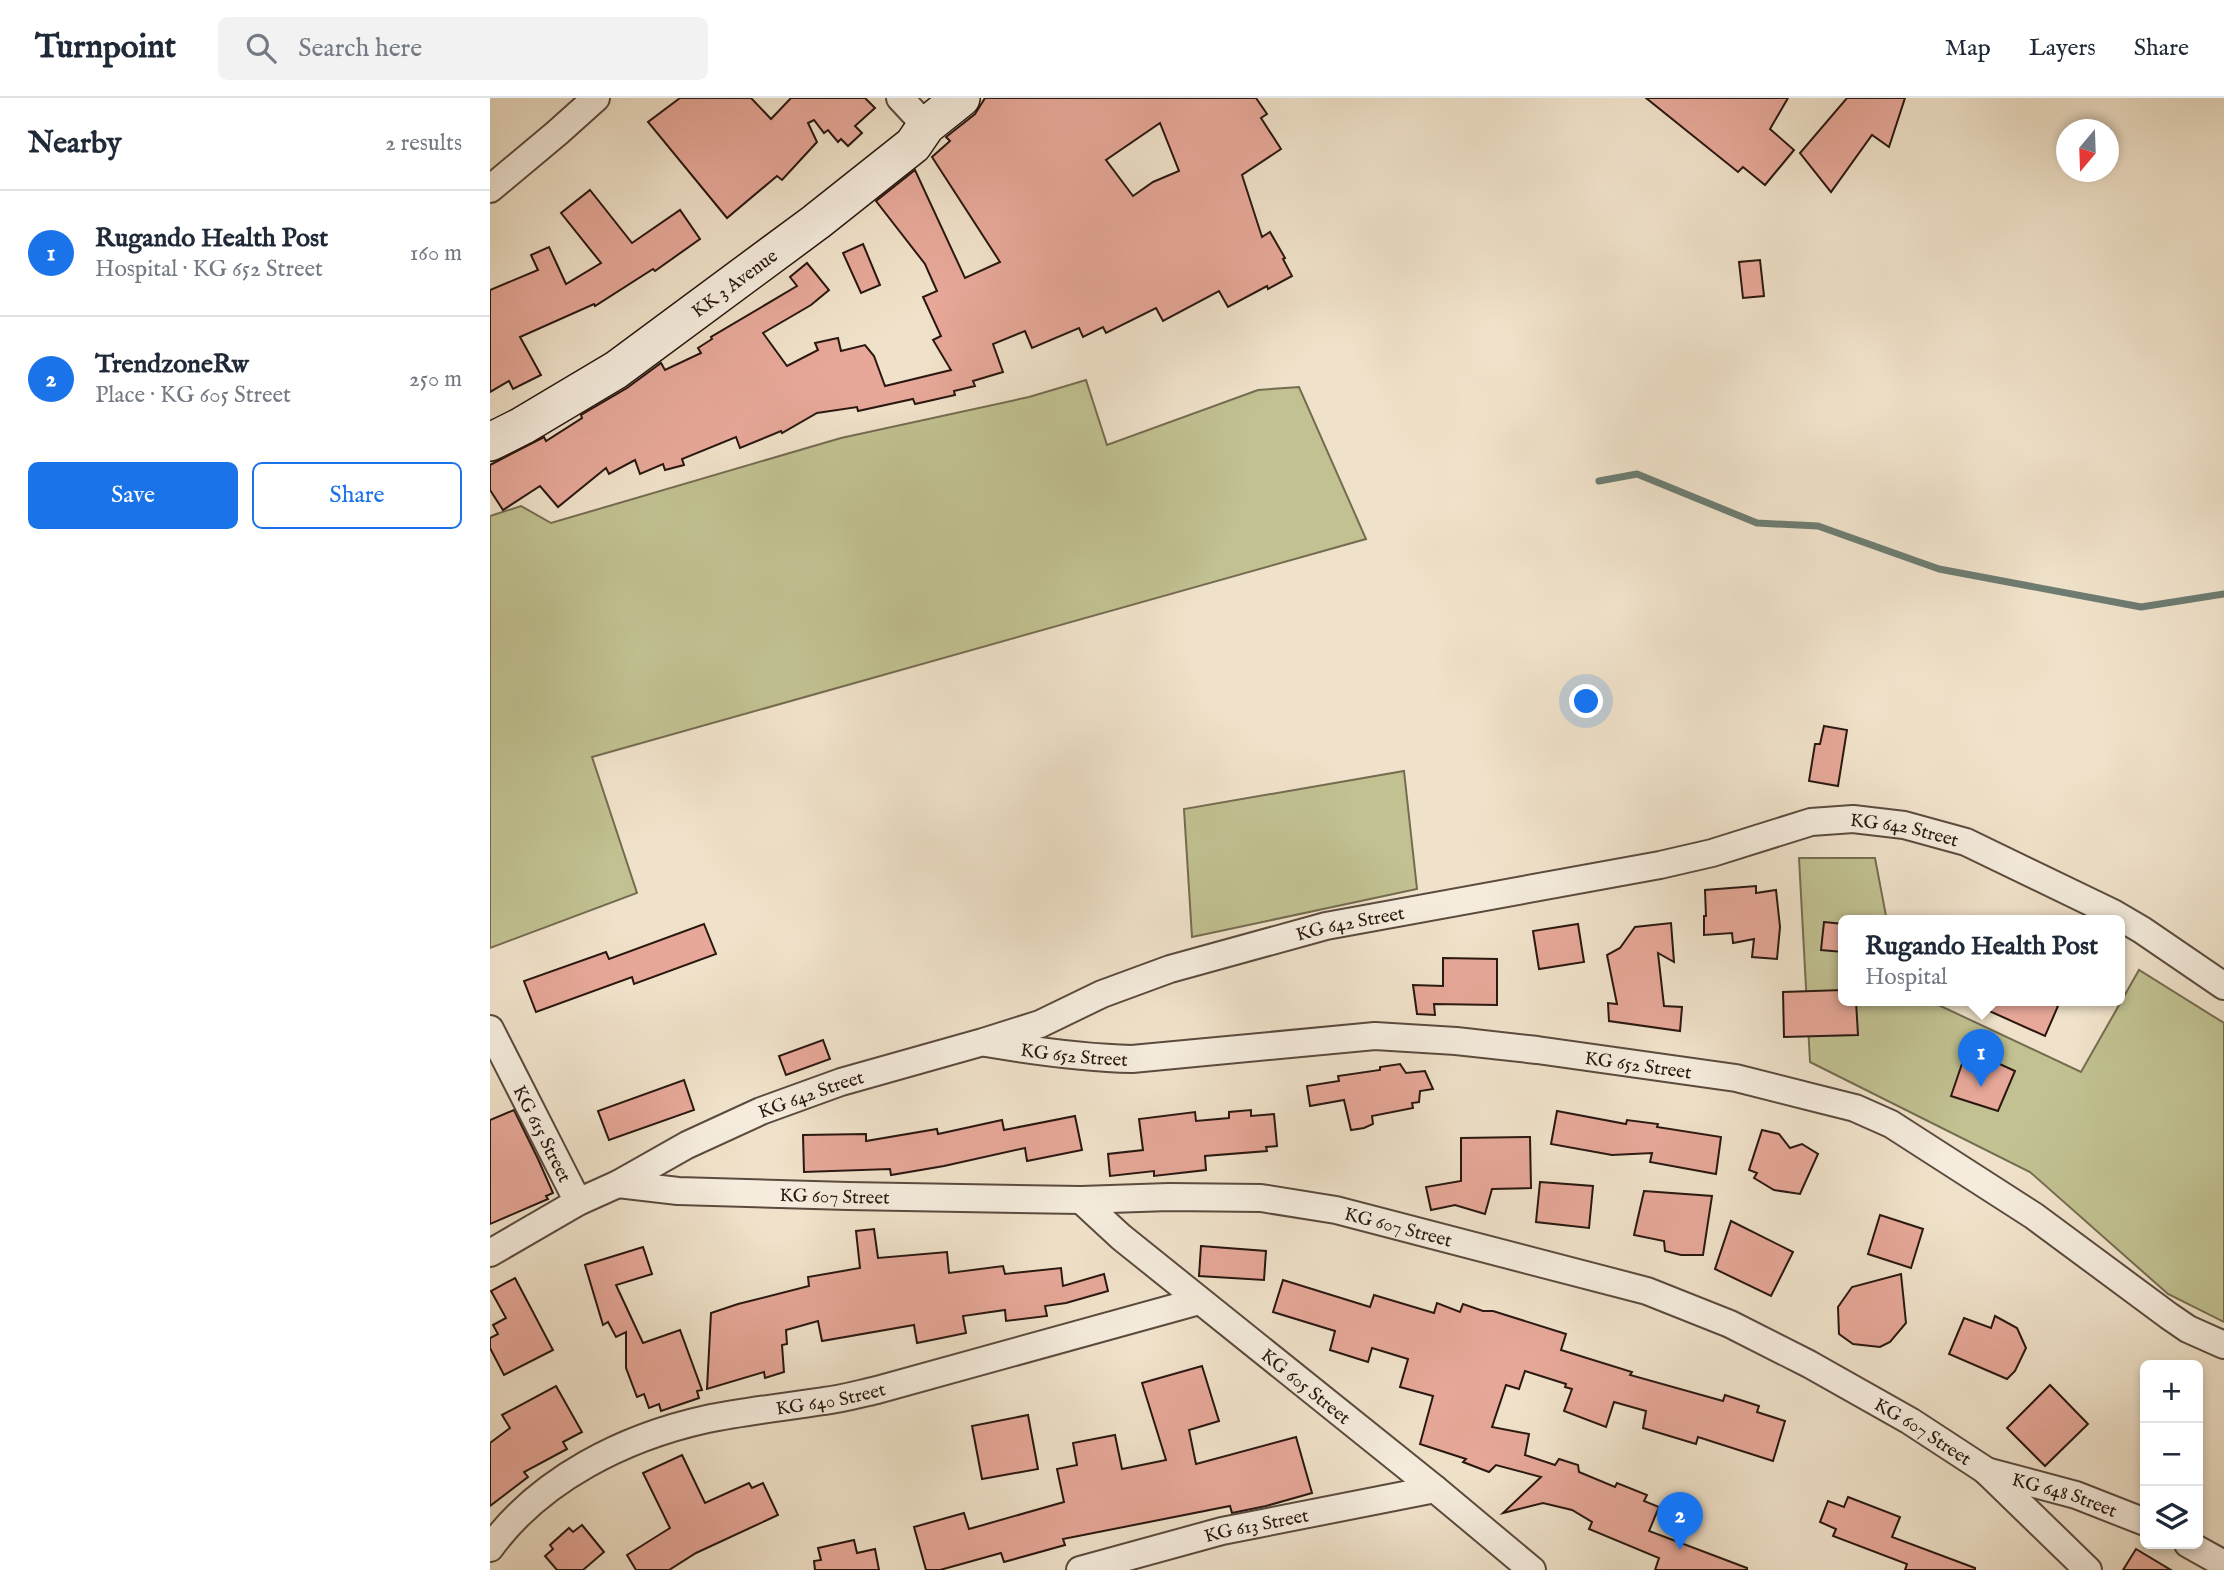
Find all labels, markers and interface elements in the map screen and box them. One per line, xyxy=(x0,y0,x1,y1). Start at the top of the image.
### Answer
search box xyxy=(218,17,708,80)
text: Turnpoint xyxy=(35,27,176,69)
icon: search xyxy=(242,29,280,67)
text: Search here xyxy=(298,32,422,65)
text: Map xyxy=(1945,33,1991,64)
text: Layers xyxy=(2029,33,2096,64)
text: Share xyxy=(2134,33,2189,64)
north arrow xyxy=(2056,119,2119,182)
text: Nearby xyxy=(28,125,121,163)
text: 2 results xyxy=(385,129,462,158)
text: Rugando Health Post xyxy=(95,222,328,255)
text: 1 xyxy=(47,239,55,268)
text: 160 m xyxy=(410,239,462,268)
street label: KK 3 Avenue xyxy=(687,244,783,324)
text: Hospital · KG 652 Street xyxy=(95,255,323,284)
text: TrendzoneRw xyxy=(95,348,249,381)
text: 2 xyxy=(46,365,56,394)
text: 250 m xyxy=(409,365,462,394)
text: Place · KG 605 Street xyxy=(95,381,291,410)
button: Save xyxy=(28,462,238,529)
button: Share xyxy=(252,462,462,529)
your location xyxy=(1569,684,1603,718)
street label: KG 642 Street xyxy=(1849,809,1961,853)
street label: KG 642 Street xyxy=(1293,902,1407,948)
popup xyxy=(1838,915,2125,1006)
text: Rugando Health Post xyxy=(1865,930,2098,963)
text: Hospital xyxy=(1865,963,1947,992)
pin: 1 xyxy=(1958,1029,2004,1087)
street label: KG 652 Street xyxy=(1019,1039,1129,1073)
street label: KG 652 Street xyxy=(1583,1047,1693,1086)
street label: KG 642 Street xyxy=(755,1066,867,1125)
street label: KG 615 Street xyxy=(507,1082,576,1187)
street label: KG 607 Street xyxy=(779,1184,890,1211)
street label: KG 607 Street xyxy=(1342,1203,1455,1254)
street label: KG 605 Street xyxy=(1255,1344,1355,1431)
map controls xyxy=(2140,1360,2203,1549)
button: + xyxy=(2140,1360,2203,1423)
street label: KG 640 Street xyxy=(775,1378,889,1422)
street label: KG 607 Street xyxy=(1869,1393,1976,1472)
button: − xyxy=(2140,1423,2203,1486)
street label: KG 648 Street xyxy=(2009,1468,2120,1524)
button: layers xyxy=(2140,1486,2203,1549)
pin: 2 xyxy=(1657,1492,1703,1550)
street label: KG 613 Street xyxy=(1202,1504,1311,1549)

